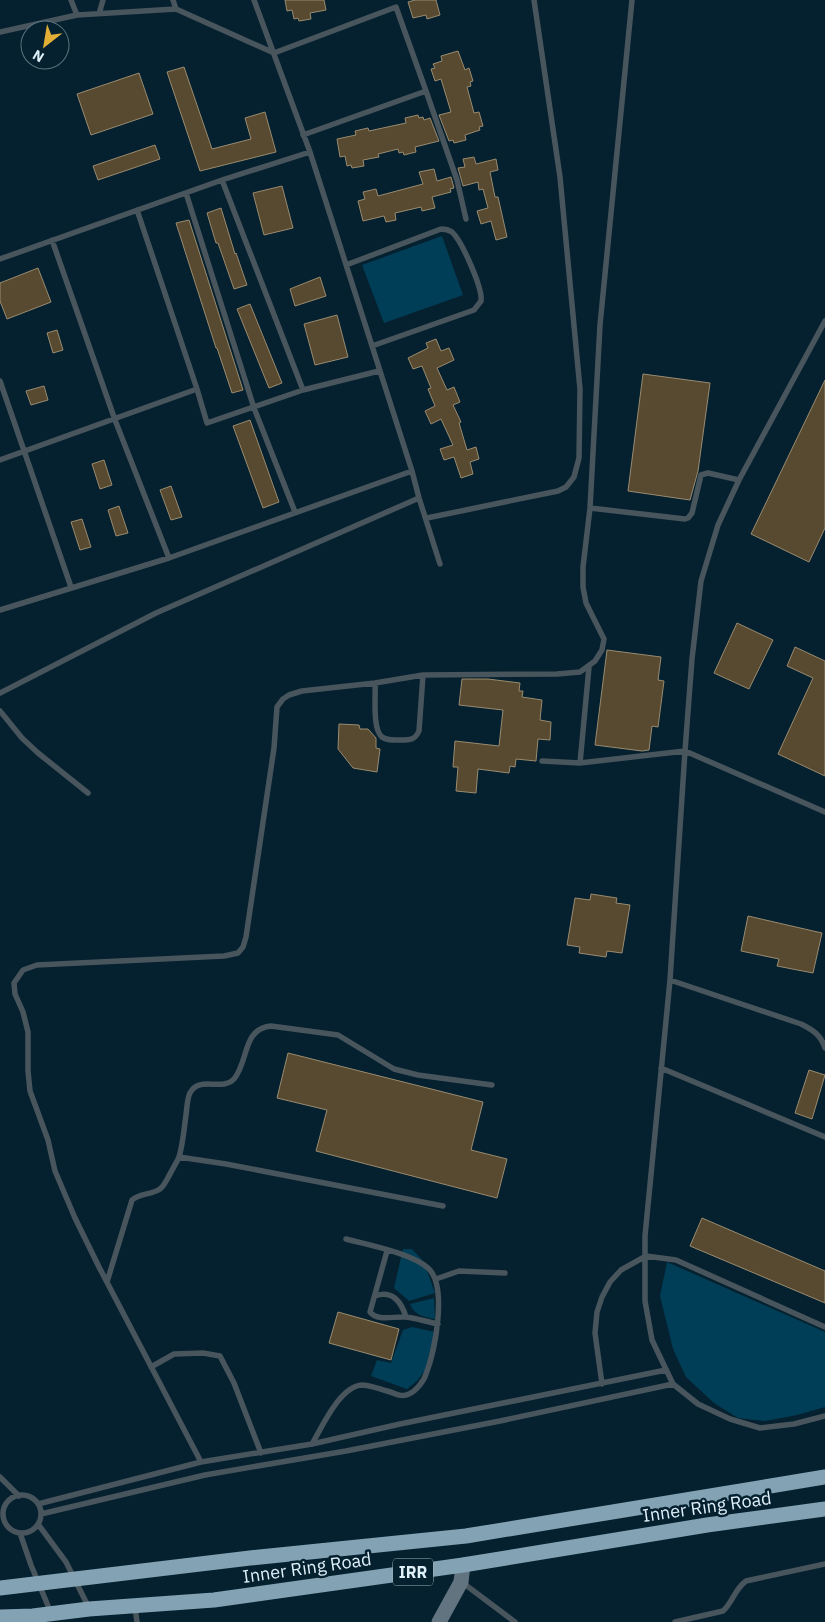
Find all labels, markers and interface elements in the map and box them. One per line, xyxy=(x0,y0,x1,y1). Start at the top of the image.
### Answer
north arrow xyxy=(20,20,70,70)
text: N xyxy=(29,46,47,66)
street label: Inner Ring Road xyxy=(641,1486,773,1527)
street label: Inner Ring Road xyxy=(241,1547,373,1588)
road number: IRR xyxy=(393,1558,433,1585)

